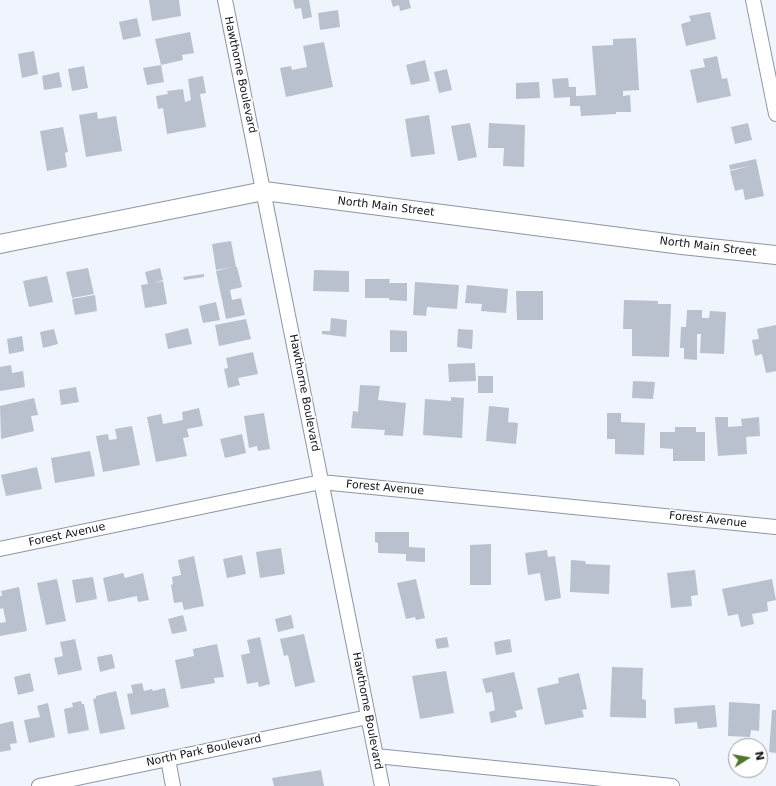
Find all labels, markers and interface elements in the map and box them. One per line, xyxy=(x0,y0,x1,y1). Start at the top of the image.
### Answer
street label: Hawthorne Boulevard xyxy=(221,15,259,135)
street label: North Main Street xyxy=(337,195,435,219)
street label: North Main Street xyxy=(659,235,757,259)
street label: Hawthorne Boulevard xyxy=(286,333,322,453)
street label: Forest Avenue xyxy=(346,478,424,498)
street label: Forest Avenue xyxy=(668,509,748,531)
street label: Forest Avenue xyxy=(27,520,107,550)
street label: Hawthorne Boulevard xyxy=(349,651,385,771)
street label: North Park Boulevard xyxy=(145,732,263,770)
north arrow xyxy=(728,738,768,778)
text: N xyxy=(752,750,767,762)

